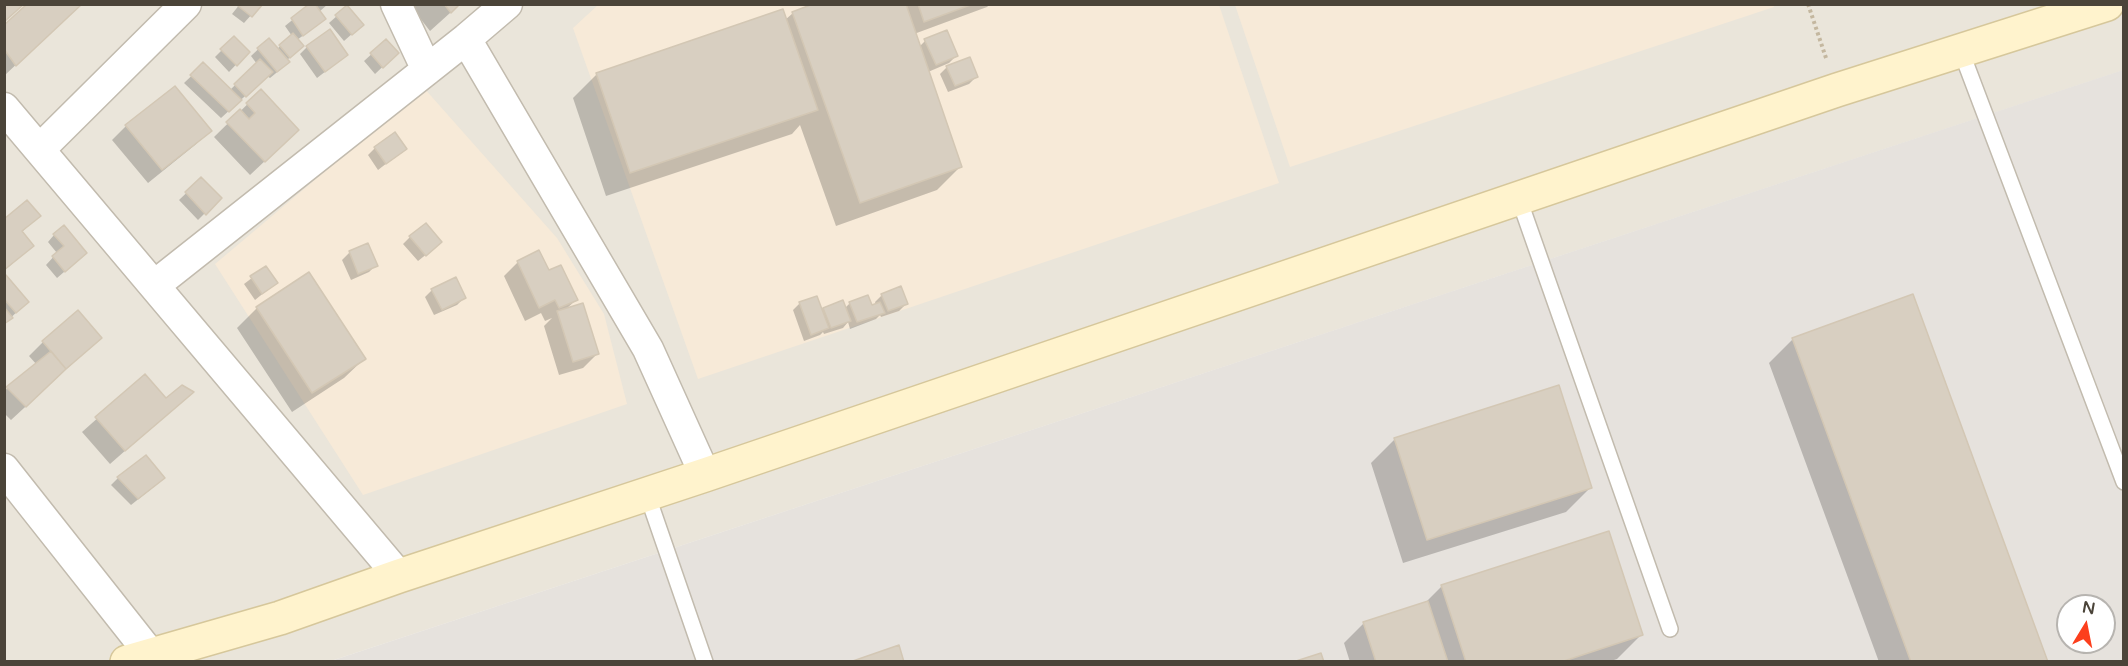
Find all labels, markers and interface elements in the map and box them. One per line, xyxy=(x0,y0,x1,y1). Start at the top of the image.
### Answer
north arrow xyxy=(2056,594,2116,654)
text: N xyxy=(2081,597,2097,619)

